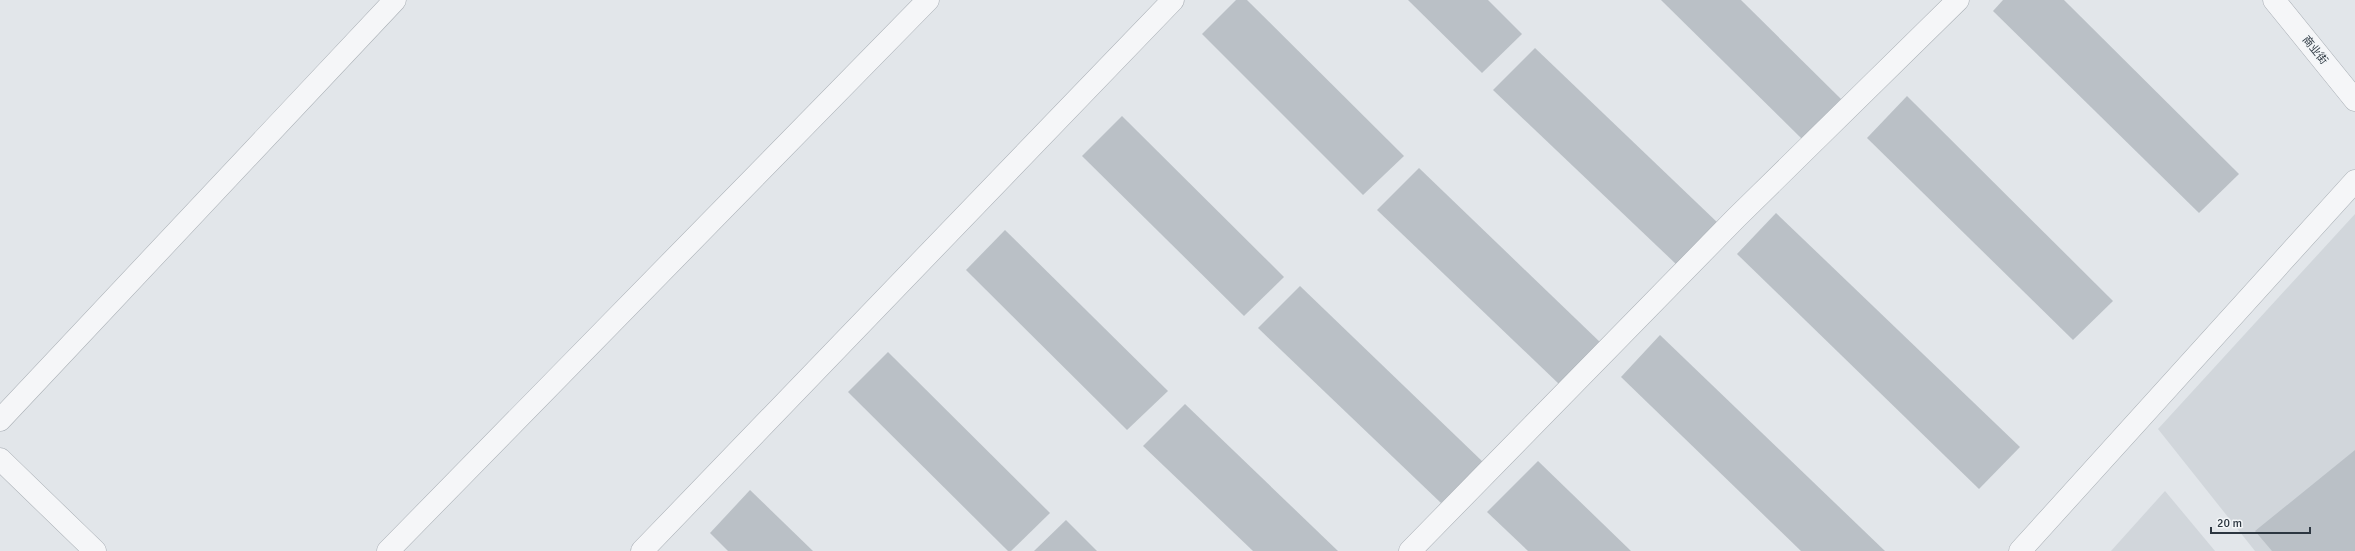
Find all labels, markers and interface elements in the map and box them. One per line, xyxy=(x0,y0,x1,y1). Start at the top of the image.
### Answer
street label: 商业街 xyxy=(2300,33,2330,67)
scale bar xyxy=(2211,509,2310,535)
text: 20 m xyxy=(2217,516,2242,531)

